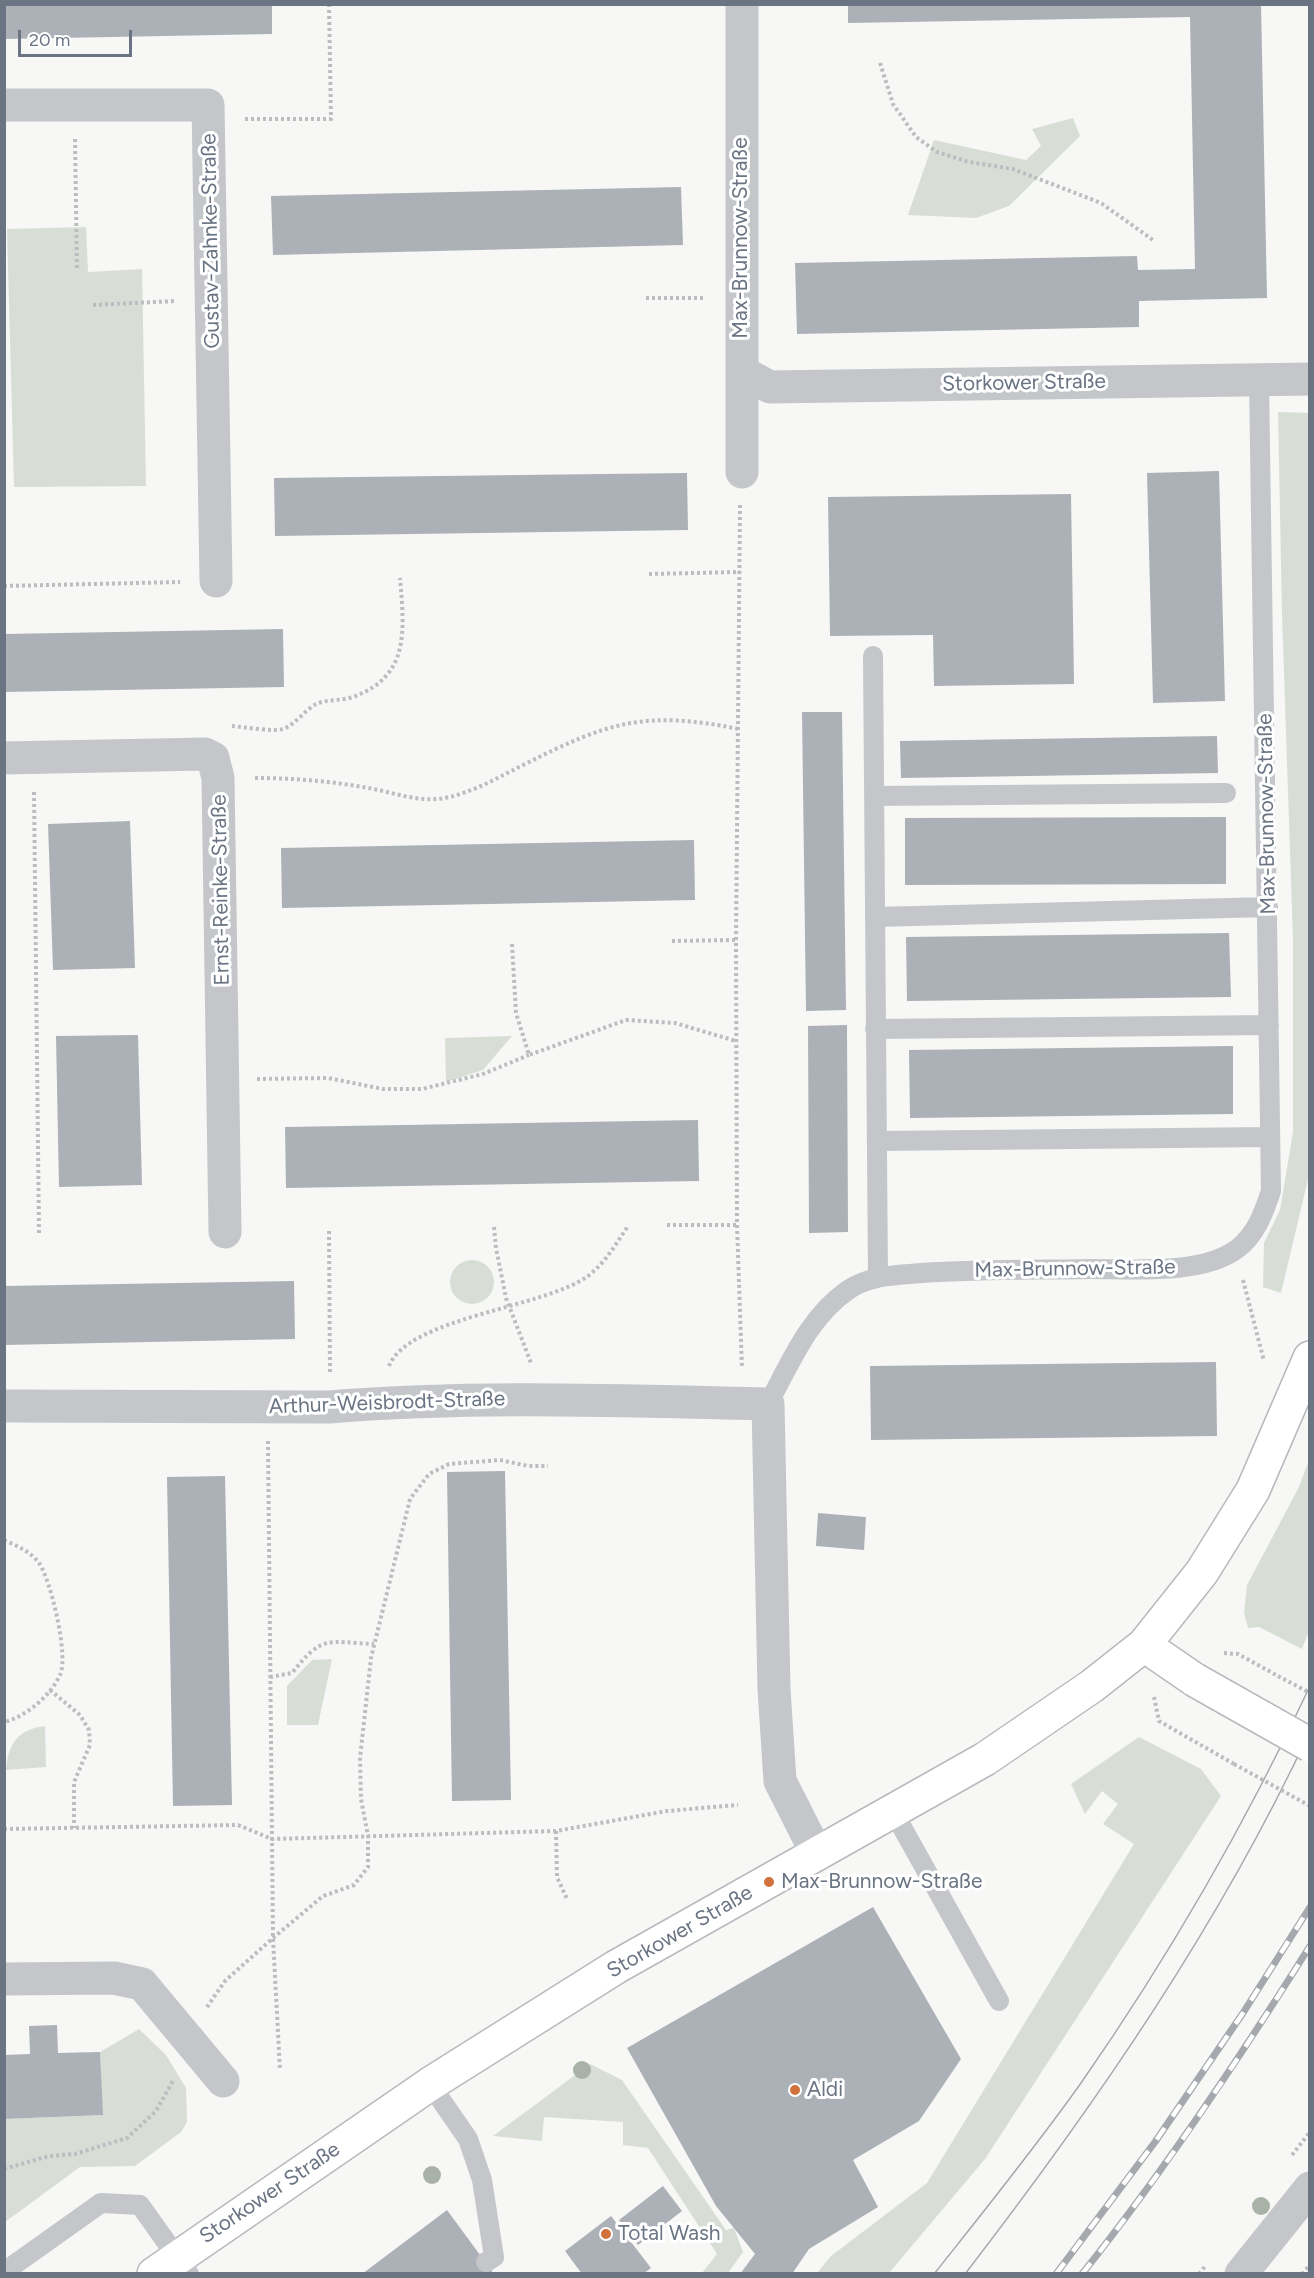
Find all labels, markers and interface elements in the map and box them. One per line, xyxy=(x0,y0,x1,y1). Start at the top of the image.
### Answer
scale bar xyxy=(21,18,135,56)
text: 20 m xyxy=(29,29,70,51)
street label: Gustav-Zahnke-Straße xyxy=(197,133,225,349)
street label: Max-Brunnow-Straße xyxy=(728,137,754,339)
street label: Storkower Straße xyxy=(942,369,1106,397)
street label: Max-Brunnow-Straße xyxy=(1253,713,1281,915)
street label: Ernst-Reinke-Straße xyxy=(207,794,235,986)
street label: Max-Brunnow-Straße xyxy=(974,1255,1176,1283)
street label: Arthur-Weisbrodt-Straße xyxy=(268,1386,506,1420)
place label: Max-Brunnow-Straße xyxy=(781,1869,982,1895)
marker: Max-Brunnow-Straße xyxy=(762,1875,776,1889)
street label: Storkower Straße xyxy=(603,1880,757,1984)
place label: Aldi xyxy=(807,2077,843,2103)
marker: Aldi xyxy=(788,2083,802,2097)
street label: Storkower Straße xyxy=(195,2137,345,2249)
place label: Total Wash xyxy=(618,2221,720,2247)
marker: Total Wash xyxy=(599,2227,613,2241)

